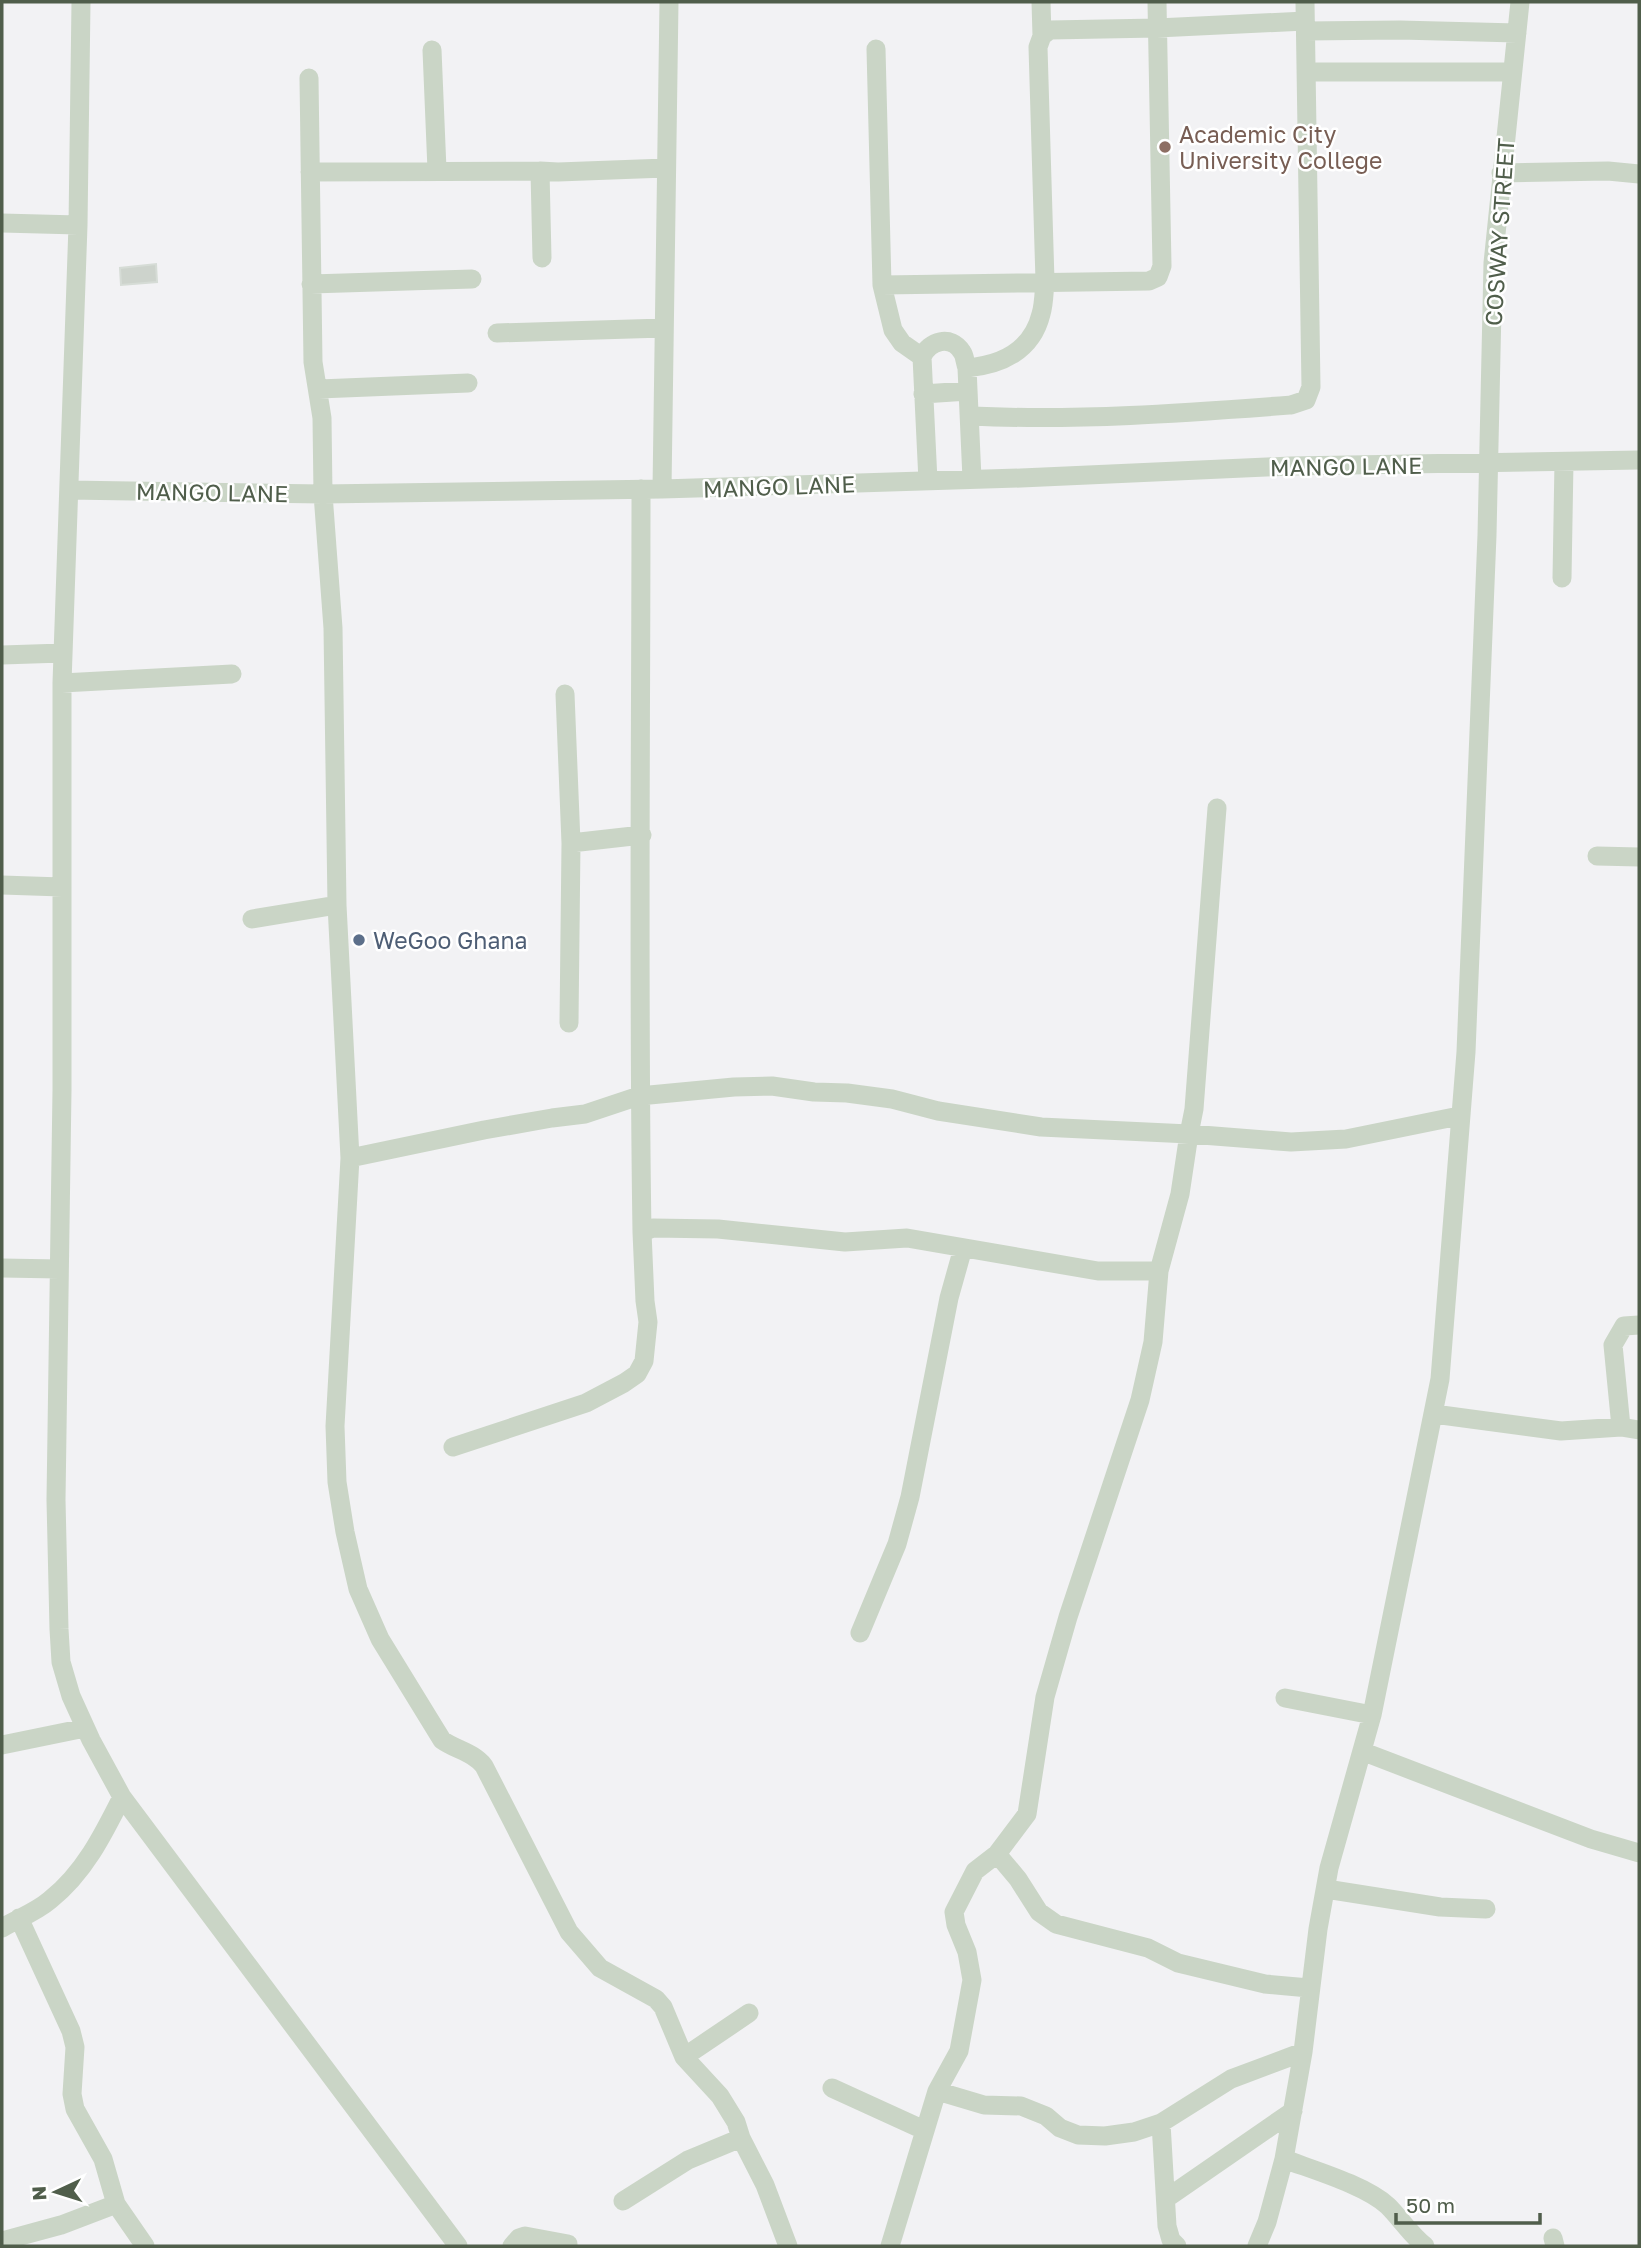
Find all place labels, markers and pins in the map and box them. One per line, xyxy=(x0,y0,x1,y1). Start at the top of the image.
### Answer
place label: Academic City University College xyxy=(1179,120,1382,174)
marker: Academic City University College xyxy=(1157,139,1173,155)
place label: WeGoo Ghana xyxy=(373,926,528,954)
marker: WeGoo Ghana xyxy=(351,932,367,948)

